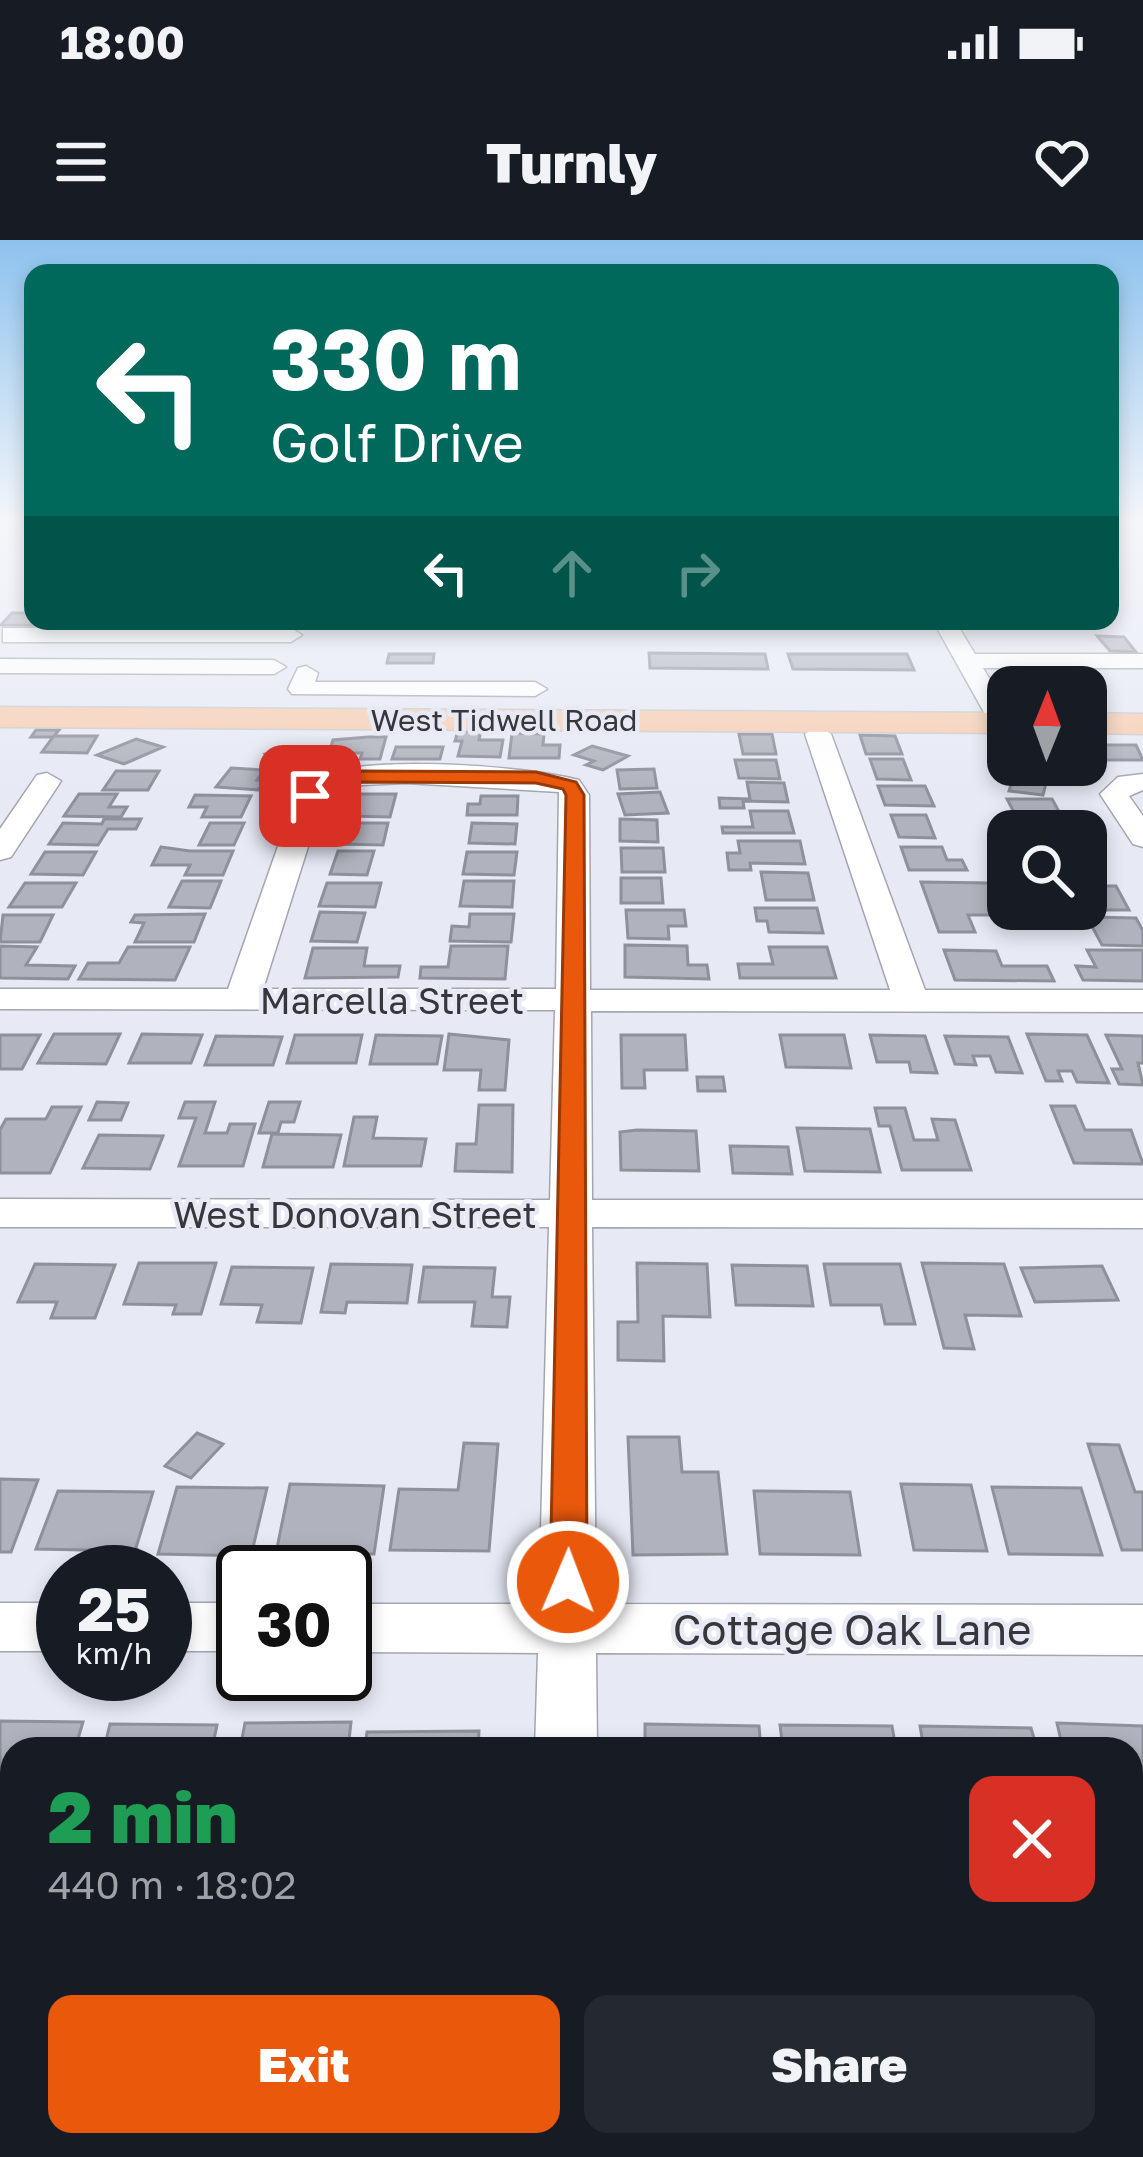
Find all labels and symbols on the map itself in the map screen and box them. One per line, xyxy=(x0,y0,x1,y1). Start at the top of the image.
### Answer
north arrow xyxy=(987,666,1107,786)
street label: West Tidwell Road xyxy=(370,702,638,738)
pin xyxy=(259,745,361,847)
street label: Marcella Street xyxy=(260,979,524,1022)
street label: West Donovan Street xyxy=(173,1193,537,1236)
position arrow xyxy=(505,1519,631,1645)
speed limit sign: 30 xyxy=(216,1545,372,1701)
street label: Cottage Oak Lane xyxy=(673,1604,1031,1654)

